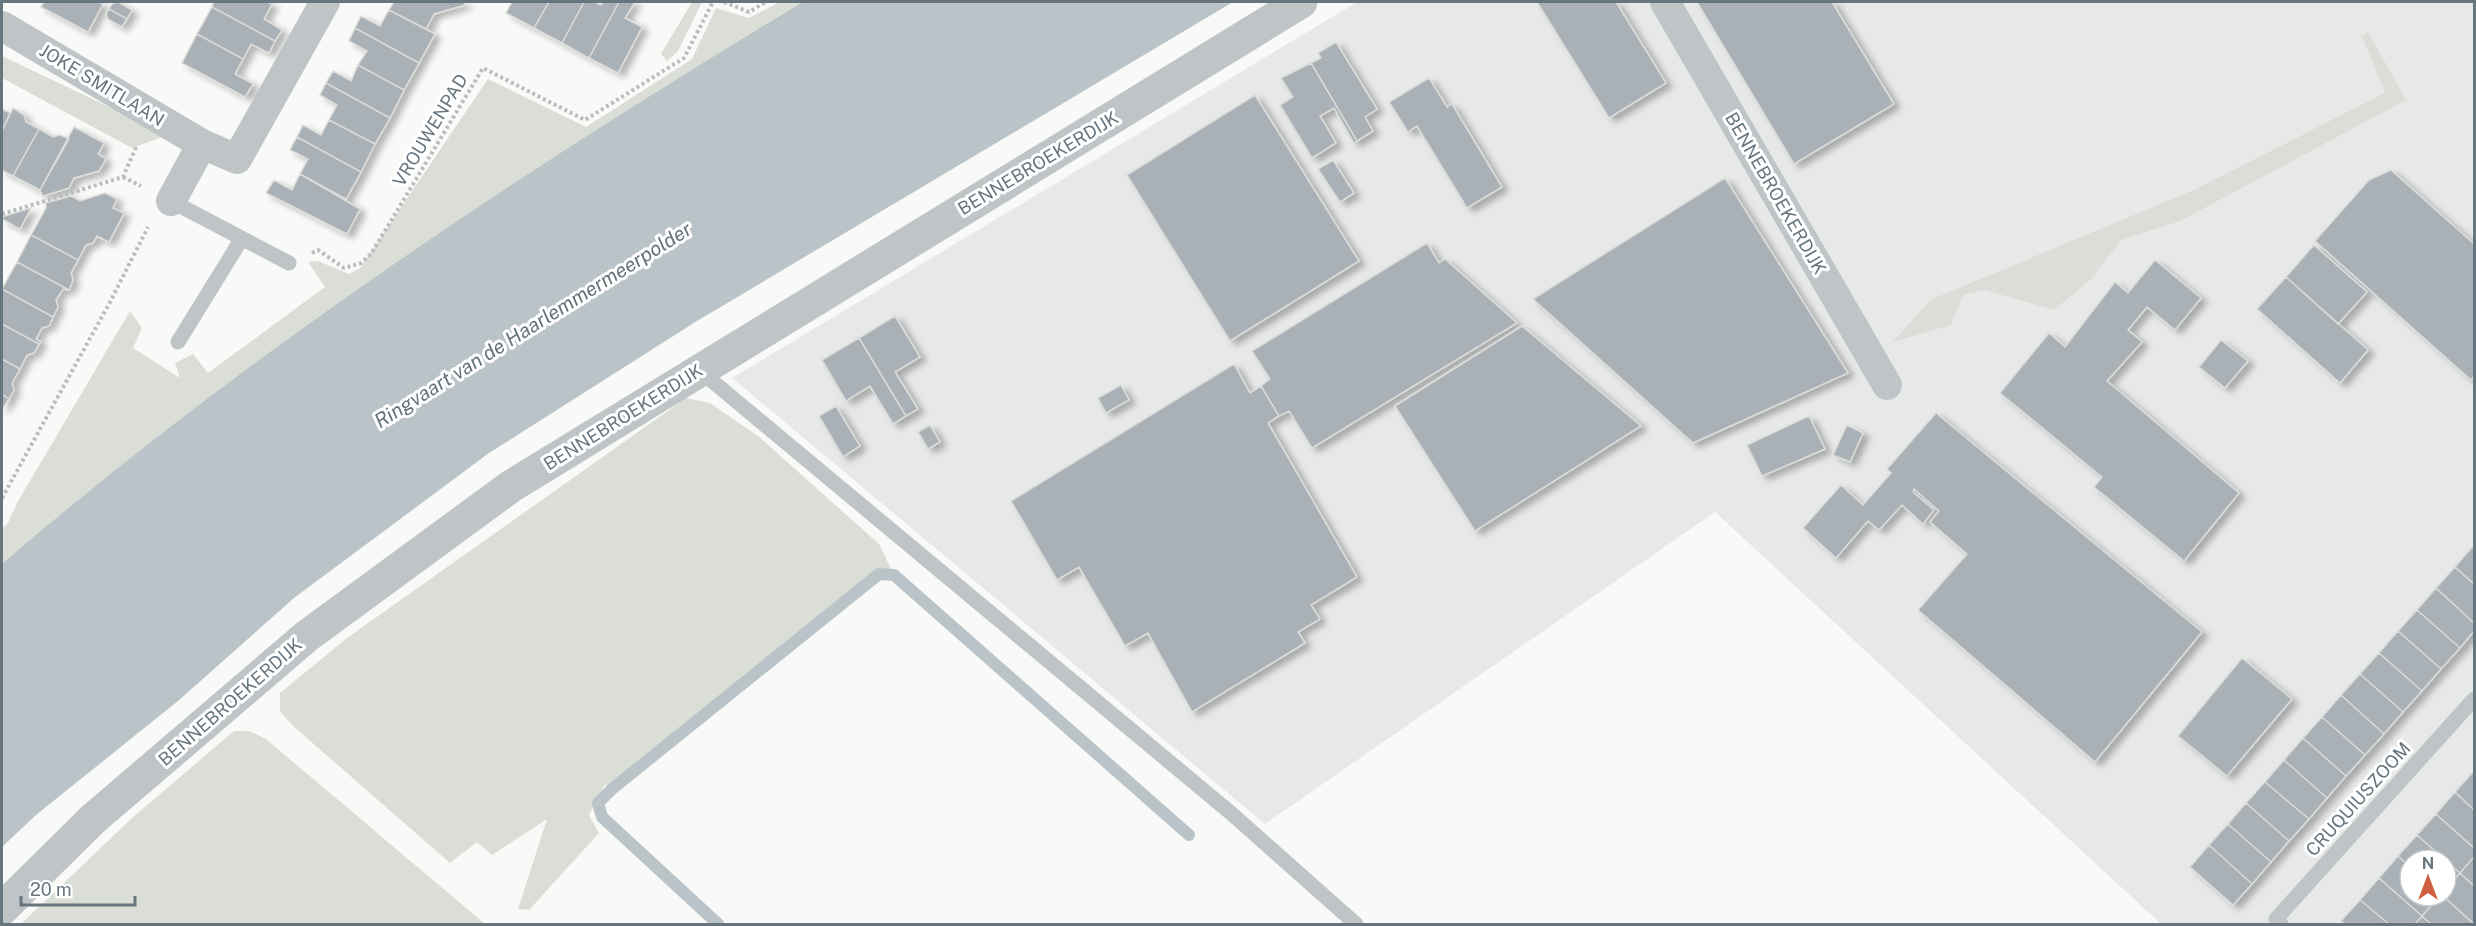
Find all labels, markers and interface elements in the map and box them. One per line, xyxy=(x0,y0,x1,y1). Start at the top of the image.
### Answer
street label: JOKE SMITLAAN xyxy=(36,40,168,130)
street label: VROUWENPAD xyxy=(388,70,472,190)
street label: BENNEBROEKERDIJK xyxy=(954,107,1122,219)
street label: BENNEBROEKERDIJK xyxy=(1721,108,1831,278)
water label: Ringvaart van de Haarlemmermeerpolder xyxy=(370,217,696,433)
street label: BENNEBROEKERDIJK xyxy=(540,360,706,474)
street label: BENNEBROEKERDIJK xyxy=(154,634,306,770)
street label: CRUQUIUSZOOM xyxy=(2301,738,2415,860)
north arrow xyxy=(2398,848,2458,908)
text: N xyxy=(2422,854,2434,873)
scale bar xyxy=(21,869,135,907)
text: 20 m xyxy=(30,879,72,900)

